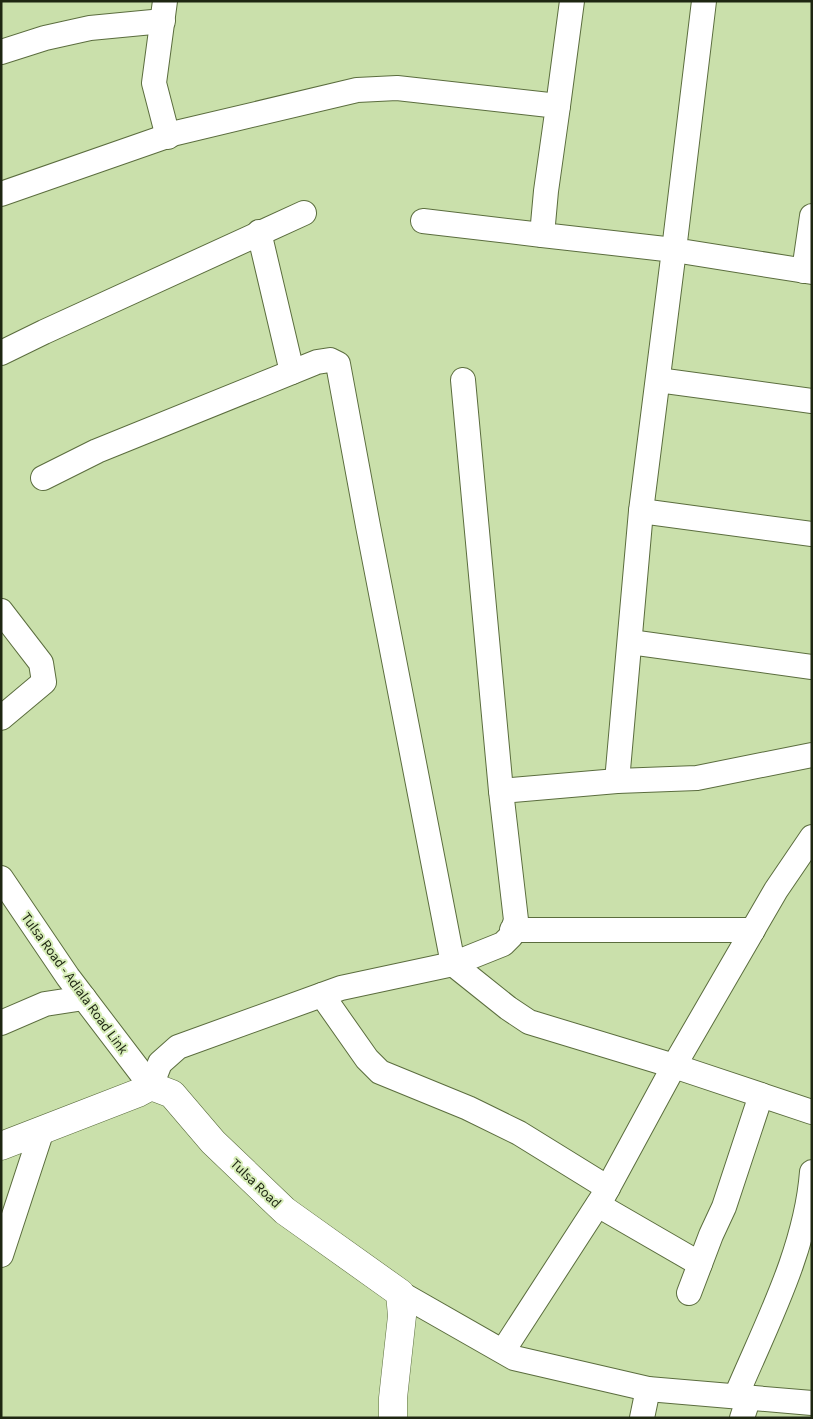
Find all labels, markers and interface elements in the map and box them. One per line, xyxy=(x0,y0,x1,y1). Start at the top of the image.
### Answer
street label: Tulsa Road - Adiala Road Link xyxy=(16,909,133,1059)
street label: Tulsa Road xyxy=(225,1154,285,1213)

